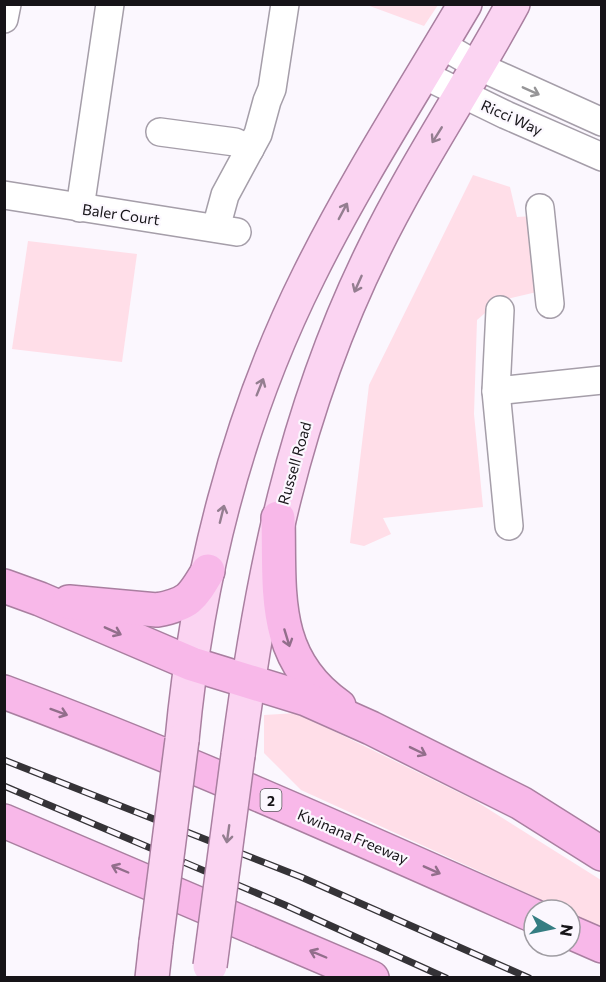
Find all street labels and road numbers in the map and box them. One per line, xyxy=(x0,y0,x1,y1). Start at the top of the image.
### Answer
street label: Ricci Way xyxy=(478,95,546,139)
street label: Baler Court xyxy=(81,200,161,228)
street label: Russell Road xyxy=(274,419,314,507)
road number: 2 xyxy=(260,789,282,811)
street label: Kwinana Freeway xyxy=(295,805,411,867)

